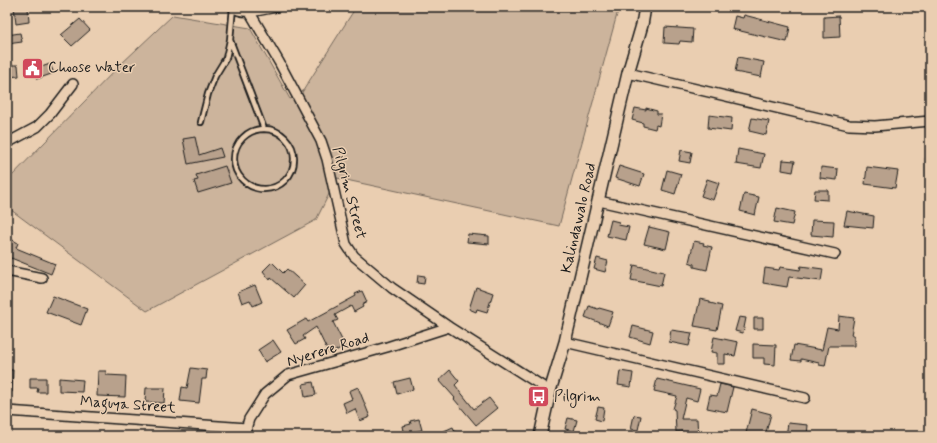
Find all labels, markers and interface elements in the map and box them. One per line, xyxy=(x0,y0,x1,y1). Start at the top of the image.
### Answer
public building icon: Choose Water xyxy=(19,55,45,81)
place label: Choose Water xyxy=(48,58,135,78)
street label: Pilgrim Street xyxy=(326,145,371,242)
street label: Kalindawalo Road xyxy=(557,161,601,275)
street label: Nyerere Road xyxy=(284,328,372,372)
bus stop icon: Pilgrim xyxy=(526,384,552,410)
place label: Pilgrim xyxy=(554,387,601,408)
street label: Maguya Street xyxy=(79,392,177,419)

